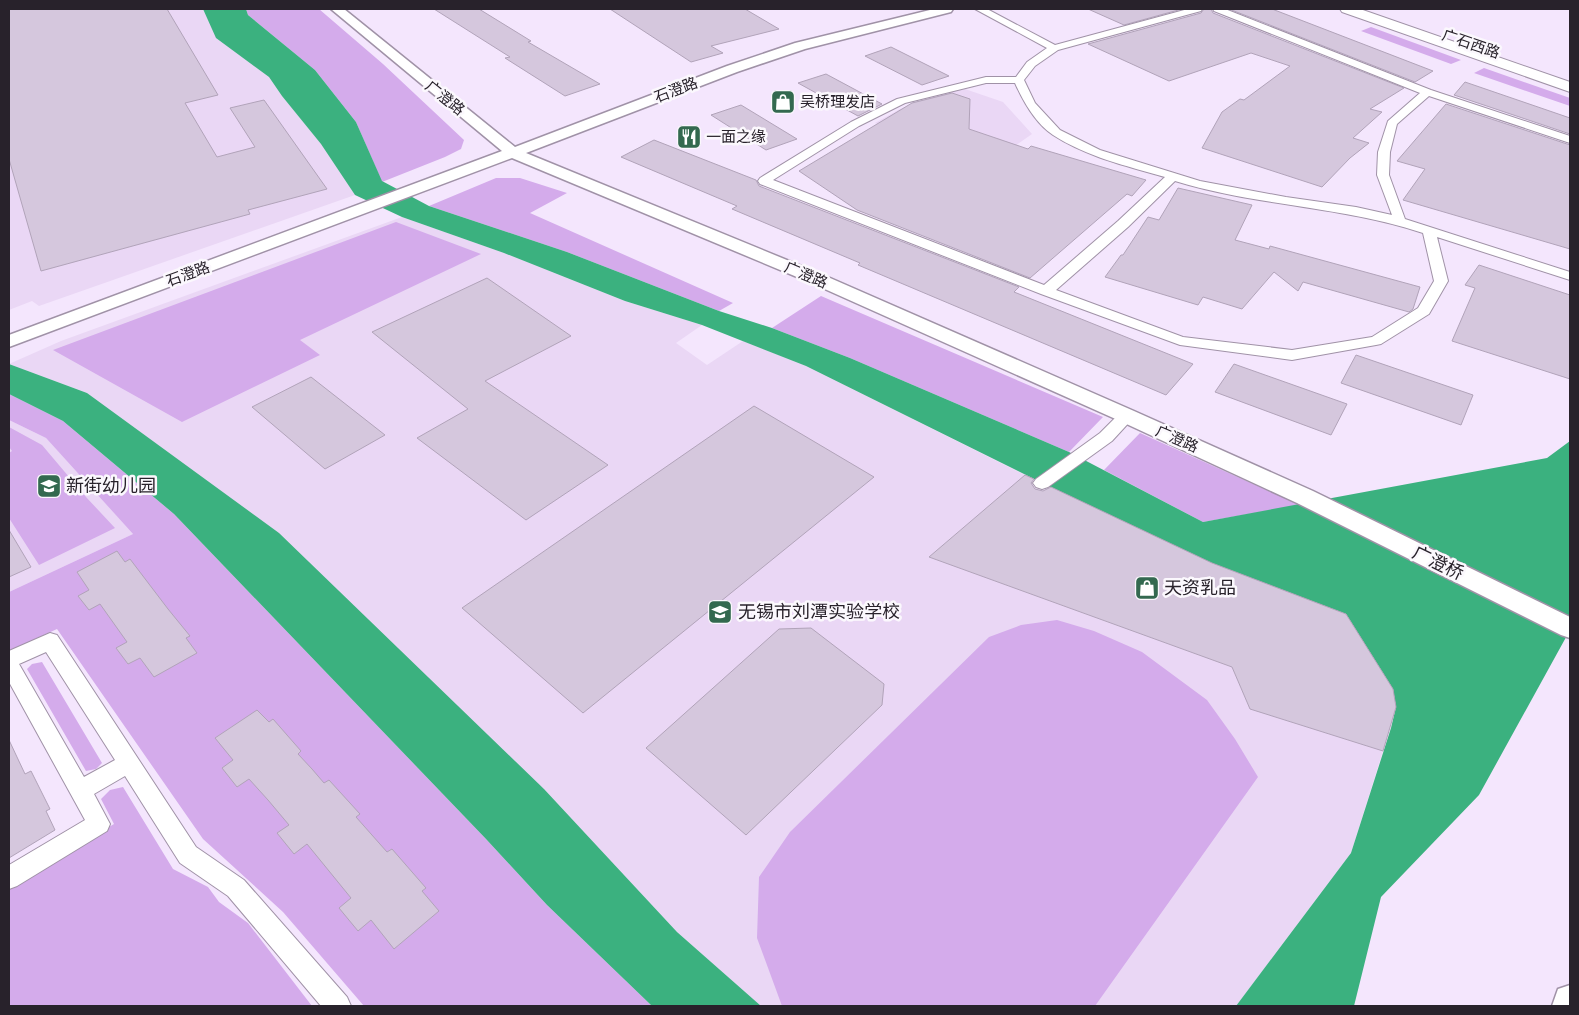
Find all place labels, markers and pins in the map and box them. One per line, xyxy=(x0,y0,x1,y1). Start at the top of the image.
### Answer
shop icon: 吴桥理发店 xyxy=(770,89,796,115)
place label: 吴桥理发店 xyxy=(800,92,875,110)
restaurant icon: 一面之缘 xyxy=(676,124,702,150)
place label: 一面之缘 xyxy=(706,127,766,145)
school or university icon: 新街幼儿园 xyxy=(36,473,62,499)
place label: 新街幼儿园 xyxy=(66,474,156,496)
shop icon: 天资乳品 xyxy=(1134,575,1160,601)
place label: 天资乳品 xyxy=(1164,576,1236,598)
school or university icon: 无锡市刘潭实验学校 xyxy=(707,599,733,625)
place label: 无锡市刘潭实验学校 xyxy=(738,600,900,622)

